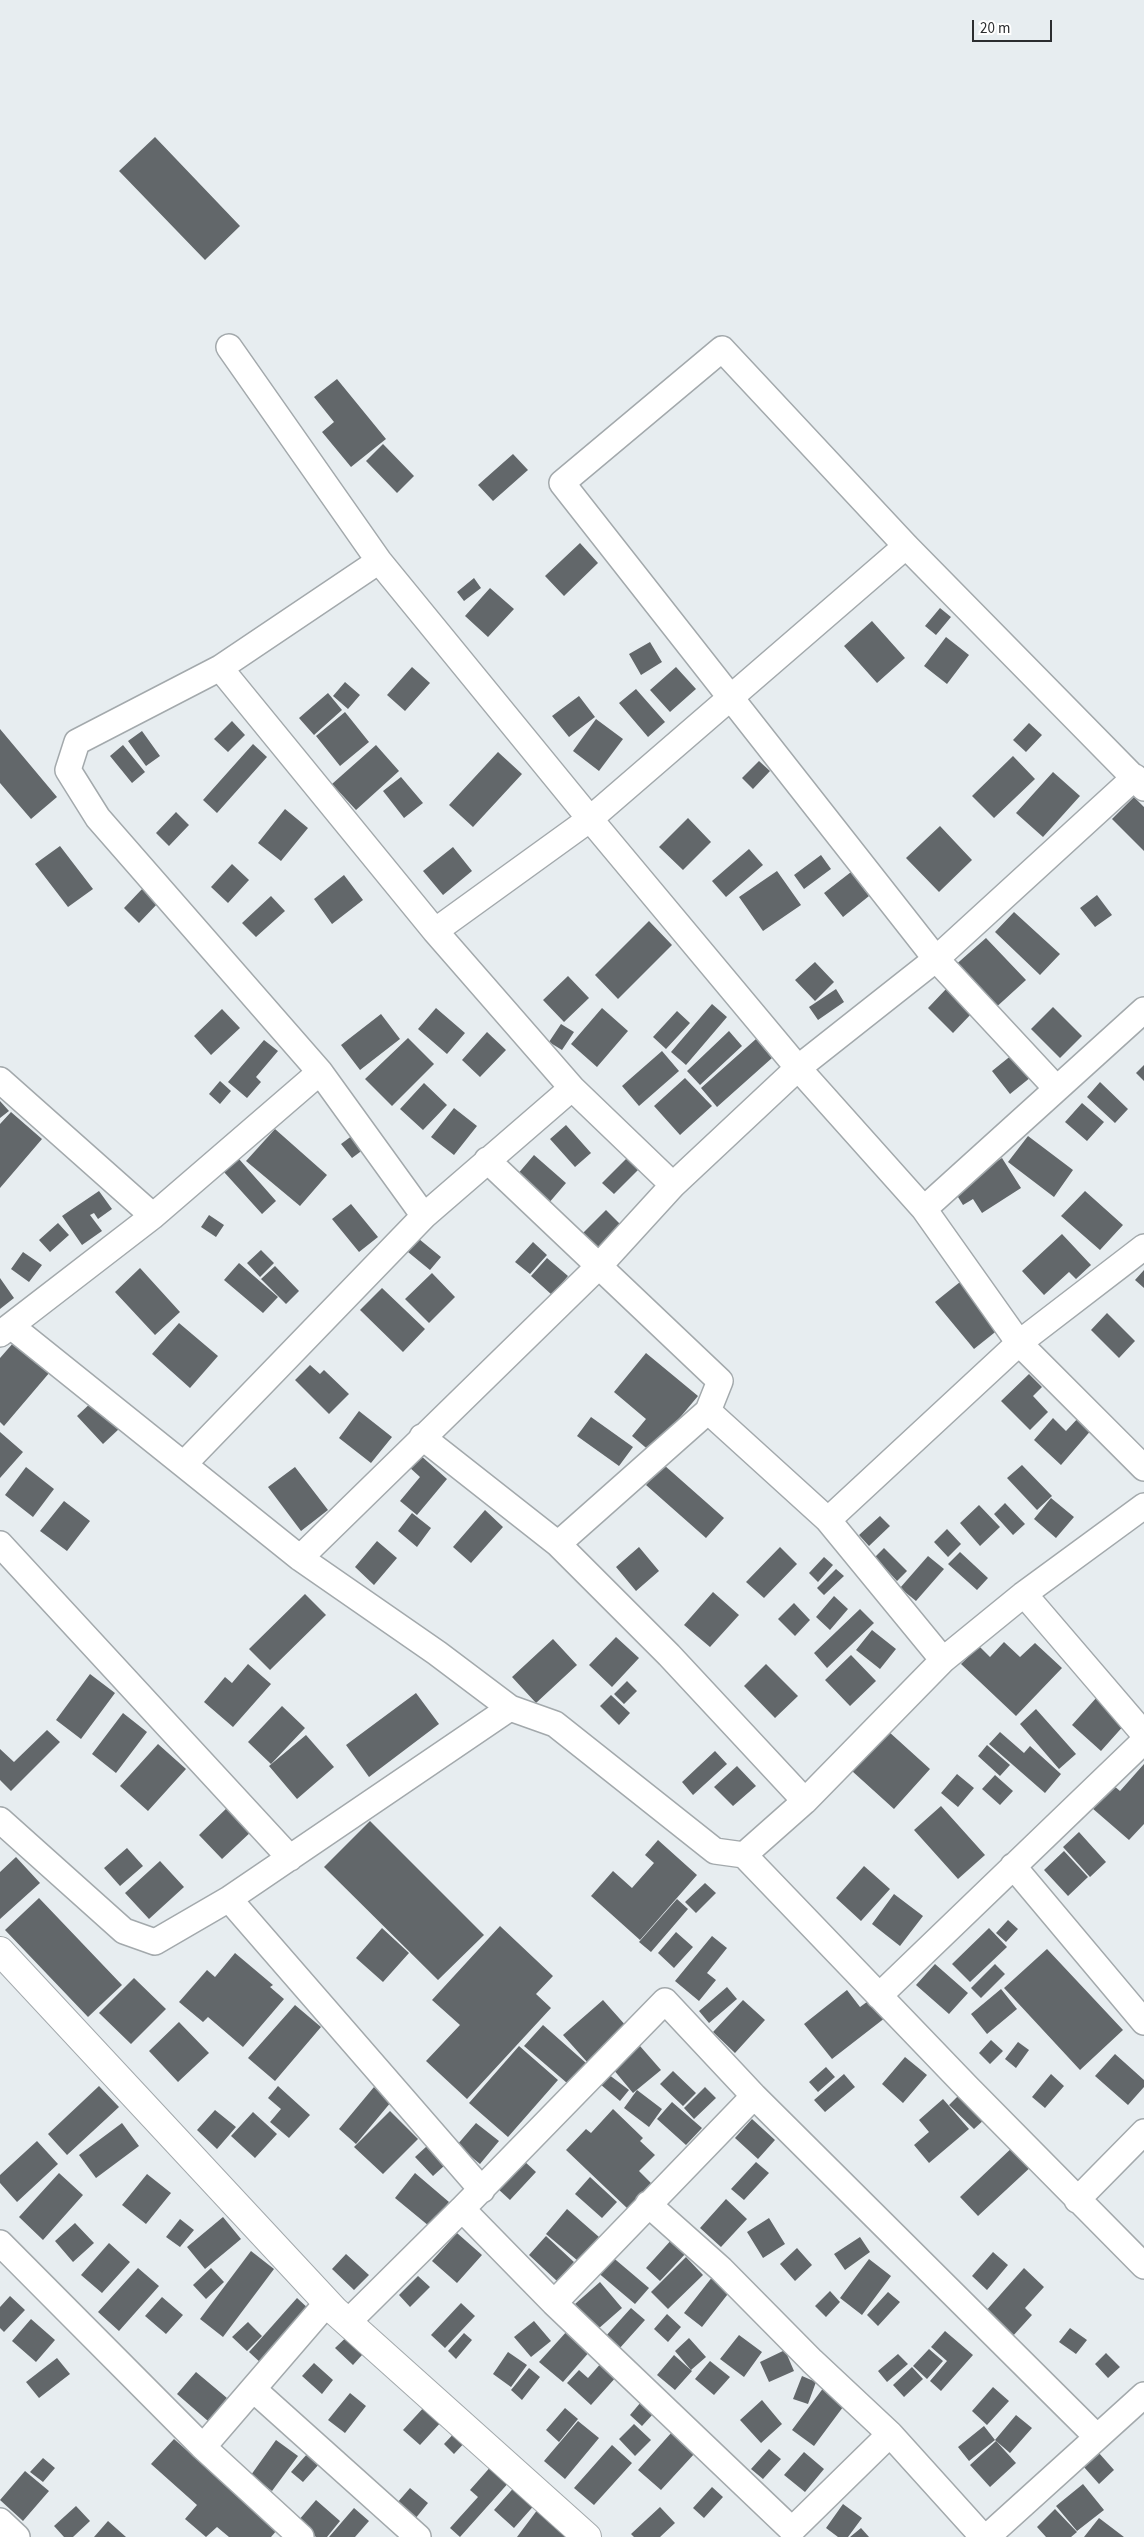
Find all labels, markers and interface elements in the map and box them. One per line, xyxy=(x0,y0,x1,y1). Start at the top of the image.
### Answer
scale bar xyxy=(974,10,1054,42)
text: 20 m xyxy=(980,18,1010,39)

